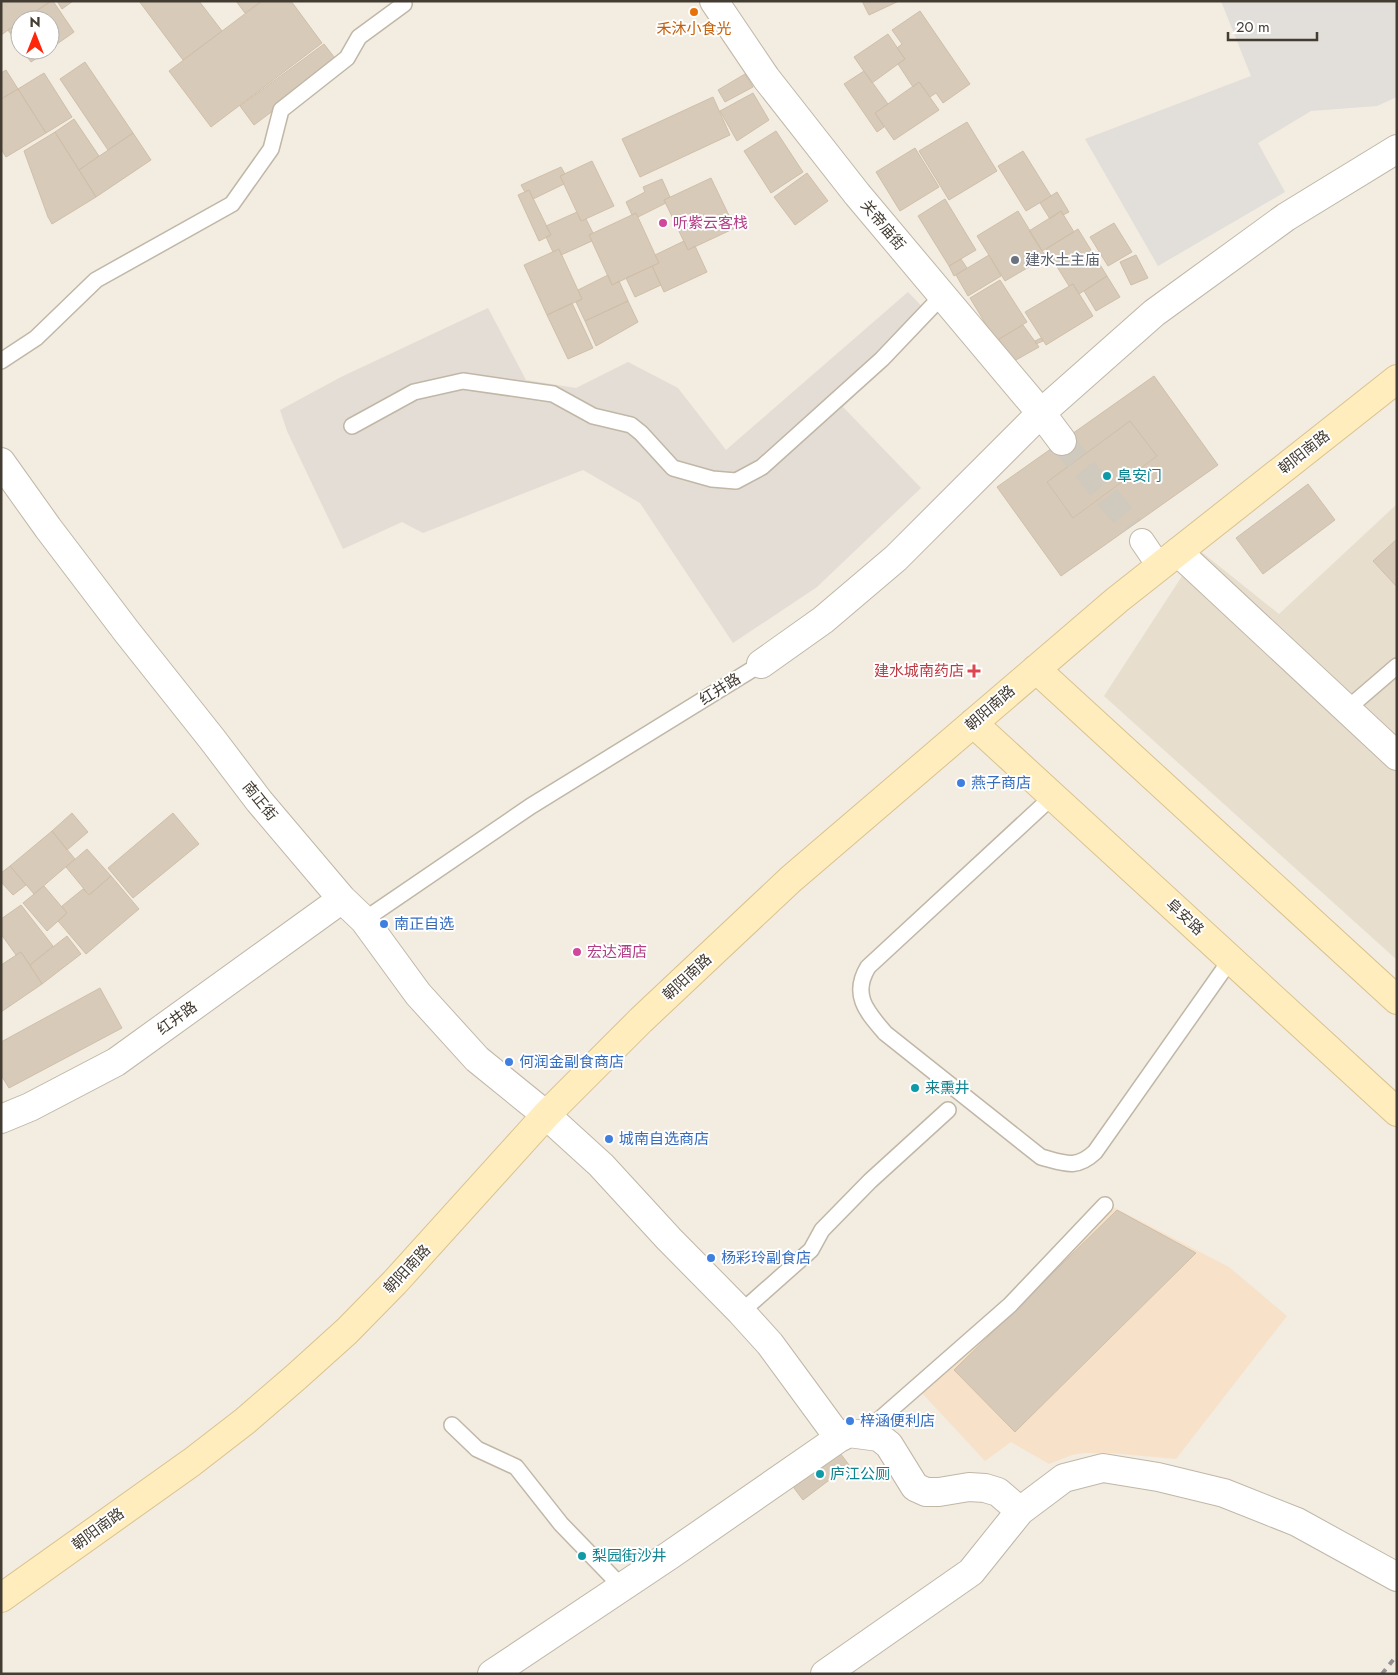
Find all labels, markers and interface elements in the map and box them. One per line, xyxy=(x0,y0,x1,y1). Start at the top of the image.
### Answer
marker: 禾沐小食光 xyxy=(688,6,700,18)
north arrow xyxy=(10,10,60,60)
scale bar xyxy=(1228,10,1317,42)
text: N xyxy=(29,12,41,32)
text: 20 m xyxy=(1236,16,1270,38)
place label: 禾沐小食光 xyxy=(656,18,732,40)
street label: 关帝庙街 xyxy=(855,195,911,255)
place label: 听紫云客栈 xyxy=(673,212,748,234)
marker: 听紫云客栈 xyxy=(657,217,669,229)
place label: 建水土主庙 xyxy=(1025,249,1100,271)
marker: 建水土主庙 xyxy=(1009,254,1021,266)
street label: 朝阳南路 xyxy=(1274,425,1334,479)
place label: 阜安门 xyxy=(1117,465,1162,487)
marker: 阜安门 xyxy=(1101,470,1113,482)
place label: 建水城南药店 xyxy=(874,660,964,682)
marker: 建水城南药店 xyxy=(968,665,980,677)
street label: 红井路 xyxy=(695,668,745,710)
street label: 朝阳南路 xyxy=(960,680,1020,736)
place label: 燕子商店 xyxy=(971,772,1031,794)
street label: 南正街 xyxy=(237,777,283,825)
marker: 燕子商店 xyxy=(955,777,967,789)
street label: 阜安路 xyxy=(1161,894,1209,940)
place label: 南正自选 xyxy=(394,913,454,935)
marker: 南正自选 xyxy=(378,918,390,930)
place label: 宏达酒店 xyxy=(587,941,647,963)
marker: 宏达酒店 xyxy=(571,946,583,958)
street label: 朝阳南路 xyxy=(658,948,716,1006)
street label: 红井路 xyxy=(152,996,202,1040)
place label: 何润金副食商店 xyxy=(519,1051,624,1073)
marker: 何润金副食商店 xyxy=(503,1056,515,1068)
place label: 来熏井 xyxy=(925,1077,970,1099)
marker: 来熏井 xyxy=(909,1082,921,1094)
place label: 城南自选商店 xyxy=(619,1128,709,1150)
marker: 城南自选商店 xyxy=(603,1133,615,1145)
street label: 朝阳南路 xyxy=(378,1240,436,1298)
place label: 杨彩玲副食店 xyxy=(721,1247,811,1269)
marker: 杨彩玲副食店 xyxy=(705,1252,717,1264)
place label: 梓涵便利店 xyxy=(860,1410,935,1432)
marker: 梓涵便利店 xyxy=(844,1415,856,1427)
place label: 庐江公厕 xyxy=(830,1463,890,1485)
marker: 庐江公厕 xyxy=(814,1468,826,1480)
street label: 朝阳南路 xyxy=(67,1502,129,1556)
place label: 梨园街沙井 xyxy=(592,1545,667,1567)
marker: 梨园街沙井 xyxy=(576,1550,588,1562)

